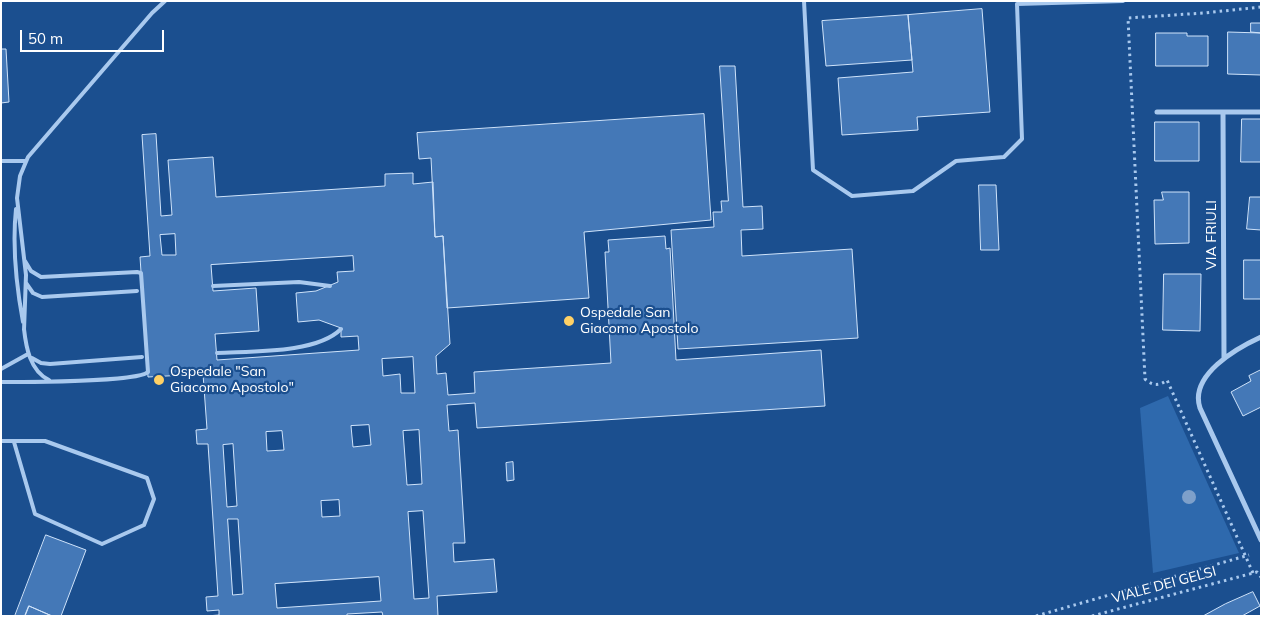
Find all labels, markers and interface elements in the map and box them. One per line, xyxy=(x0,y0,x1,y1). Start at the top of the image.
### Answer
scale bar xyxy=(22,20,166,52)
text: 50 m xyxy=(28,29,63,48)
street label: VIA FRIULI xyxy=(1204,200,1220,270)
place label: Ospedale San Giacomo Apostolo xyxy=(580,305,698,338)
marker: Ospedale San Giacomo Apostolo xyxy=(562,314,576,328)
place label: Ospedale "San Giacomo Apostolo" xyxy=(170,364,294,397)
marker: Ospedale "San Giacomo Apostolo" xyxy=(152,373,166,387)
street label: VIALE DEI GELSI xyxy=(1110,563,1218,607)

